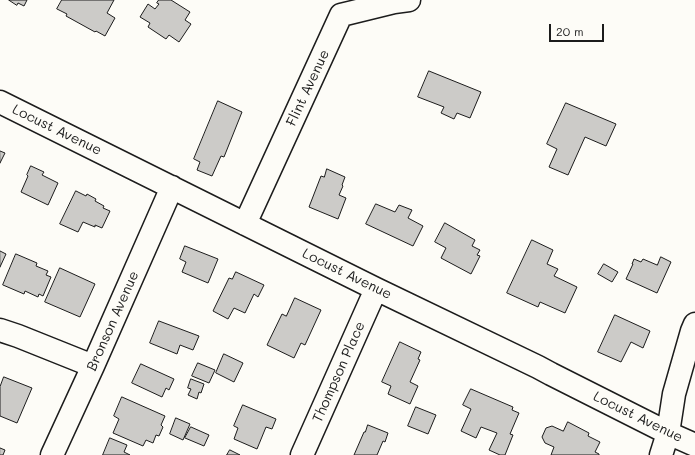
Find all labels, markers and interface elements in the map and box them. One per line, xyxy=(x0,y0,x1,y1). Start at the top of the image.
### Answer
scale bar xyxy=(551,16,606,42)
text: 20 m xyxy=(556,23,584,39)
street label: Flint Avenue xyxy=(283,47,333,129)
street label: Locust Avenue xyxy=(10,101,104,159)
street label: Locust Avenue xyxy=(300,245,394,303)
street label: Bronson Avenue xyxy=(83,268,143,374)
street label: Thompson Place xyxy=(309,319,369,425)
street label: Locust Avenue xyxy=(591,388,685,446)

